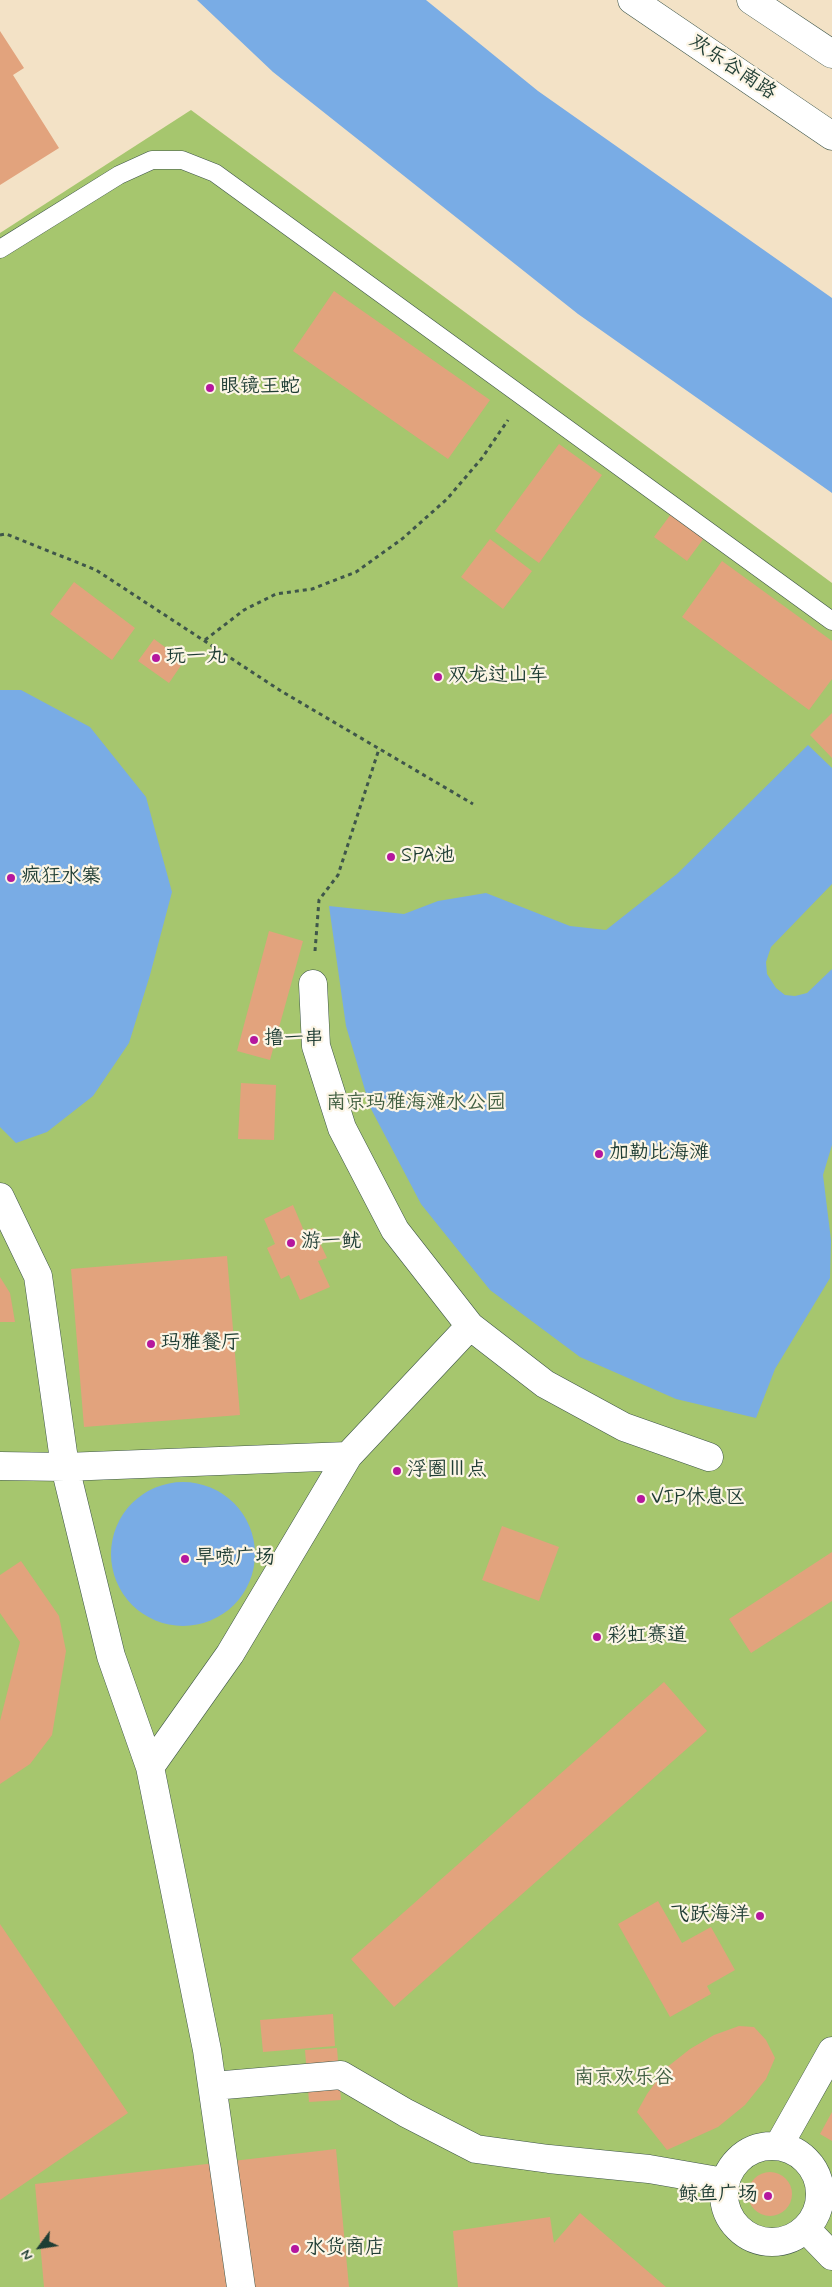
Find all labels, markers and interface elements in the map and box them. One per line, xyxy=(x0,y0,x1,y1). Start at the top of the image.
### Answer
street label: 欢乐谷南路 xyxy=(684,30,780,106)
place label: 眼镜王蛇 xyxy=(220,376,300,400)
marker: 眼镜王蛇 xyxy=(204,382,216,394)
place label: 玩一丸 xyxy=(166,646,226,670)
marker: 玩一丸 xyxy=(150,652,162,664)
place label: 双龙过山车 xyxy=(448,665,548,689)
marker: 双龙过山车 xyxy=(432,671,444,683)
place label: SPA池 xyxy=(401,845,455,869)
marker: SPA池 xyxy=(385,851,397,863)
place label: 疯狂水寨 xyxy=(21,866,101,890)
marker: 疯狂水寨 xyxy=(5,872,17,884)
place label: 撸一串 xyxy=(264,1028,324,1052)
marker: 撸一串 xyxy=(248,1034,260,1046)
park label: 南京玛雅海滩水公园 xyxy=(326,1092,506,1116)
place label: 加勒比海滩 xyxy=(609,1142,709,1166)
marker: 加勒比海滩 xyxy=(593,1148,605,1160)
place label: 游一鱿 xyxy=(301,1231,361,1255)
marker: 游一鱿 xyxy=(285,1237,297,1249)
place label: 玛雅餐厅 xyxy=(161,1332,241,1356)
marker: 玛雅餐厅 xyxy=(145,1338,157,1350)
place label: 浮圈Ⅲ点 xyxy=(407,1459,487,1483)
marker: 浮圈Ⅲ点 xyxy=(391,1465,403,1477)
place label: VIP休息区 xyxy=(651,1487,746,1511)
marker: VIP休息区 xyxy=(635,1493,647,1505)
place label: 旱喷广场 xyxy=(195,1547,275,1571)
marker: 旱喷广场 xyxy=(179,1553,191,1565)
place label: 彩虹赛道 xyxy=(607,1625,687,1649)
marker: 彩虹赛道 xyxy=(591,1631,603,1643)
place label: 飞跃海洋 xyxy=(670,1904,750,1928)
marker: 飞跃海洋 xyxy=(754,1910,766,1922)
park label: 南京欢乐谷 xyxy=(574,2067,674,2091)
place label: 鲸鱼广场 xyxy=(678,2184,758,2208)
marker: 鲸鱼广场 xyxy=(762,2190,774,2202)
north arrow xyxy=(15,2222,65,2272)
place label: 水货商店 xyxy=(305,2237,385,2261)
marker: 水货商店 xyxy=(289,2243,301,2255)
text: N xyxy=(17,2246,37,2263)

